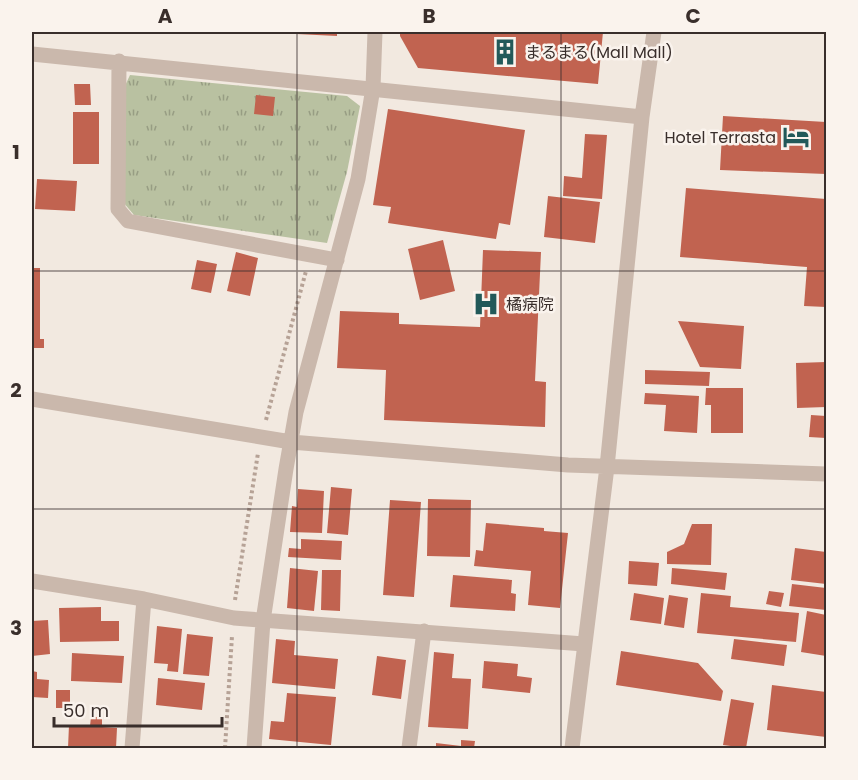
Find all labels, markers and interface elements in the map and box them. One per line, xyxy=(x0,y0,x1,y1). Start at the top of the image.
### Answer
text: A xyxy=(158,2,173,30)
text: B xyxy=(422,2,436,30)
text: C xyxy=(685,2,701,30)
building icon: まるまる(Mall Mall) xyxy=(490,37,520,67)
place label: まるまる(Mall Mall) xyxy=(525,41,673,64)
hotel icon: Hotel Terrasta xyxy=(781,122,811,152)
place label: Hotel Terrasta xyxy=(664,126,776,149)
text: 1 xyxy=(12,138,20,166)
hospital icon: 橘病院 xyxy=(471,289,501,319)
place label: 橘病院 xyxy=(506,293,554,316)
text: 2 xyxy=(10,376,22,404)
text: 3 xyxy=(10,614,22,642)
scale bar xyxy=(54,690,222,728)
text: 50 m xyxy=(63,698,109,723)

